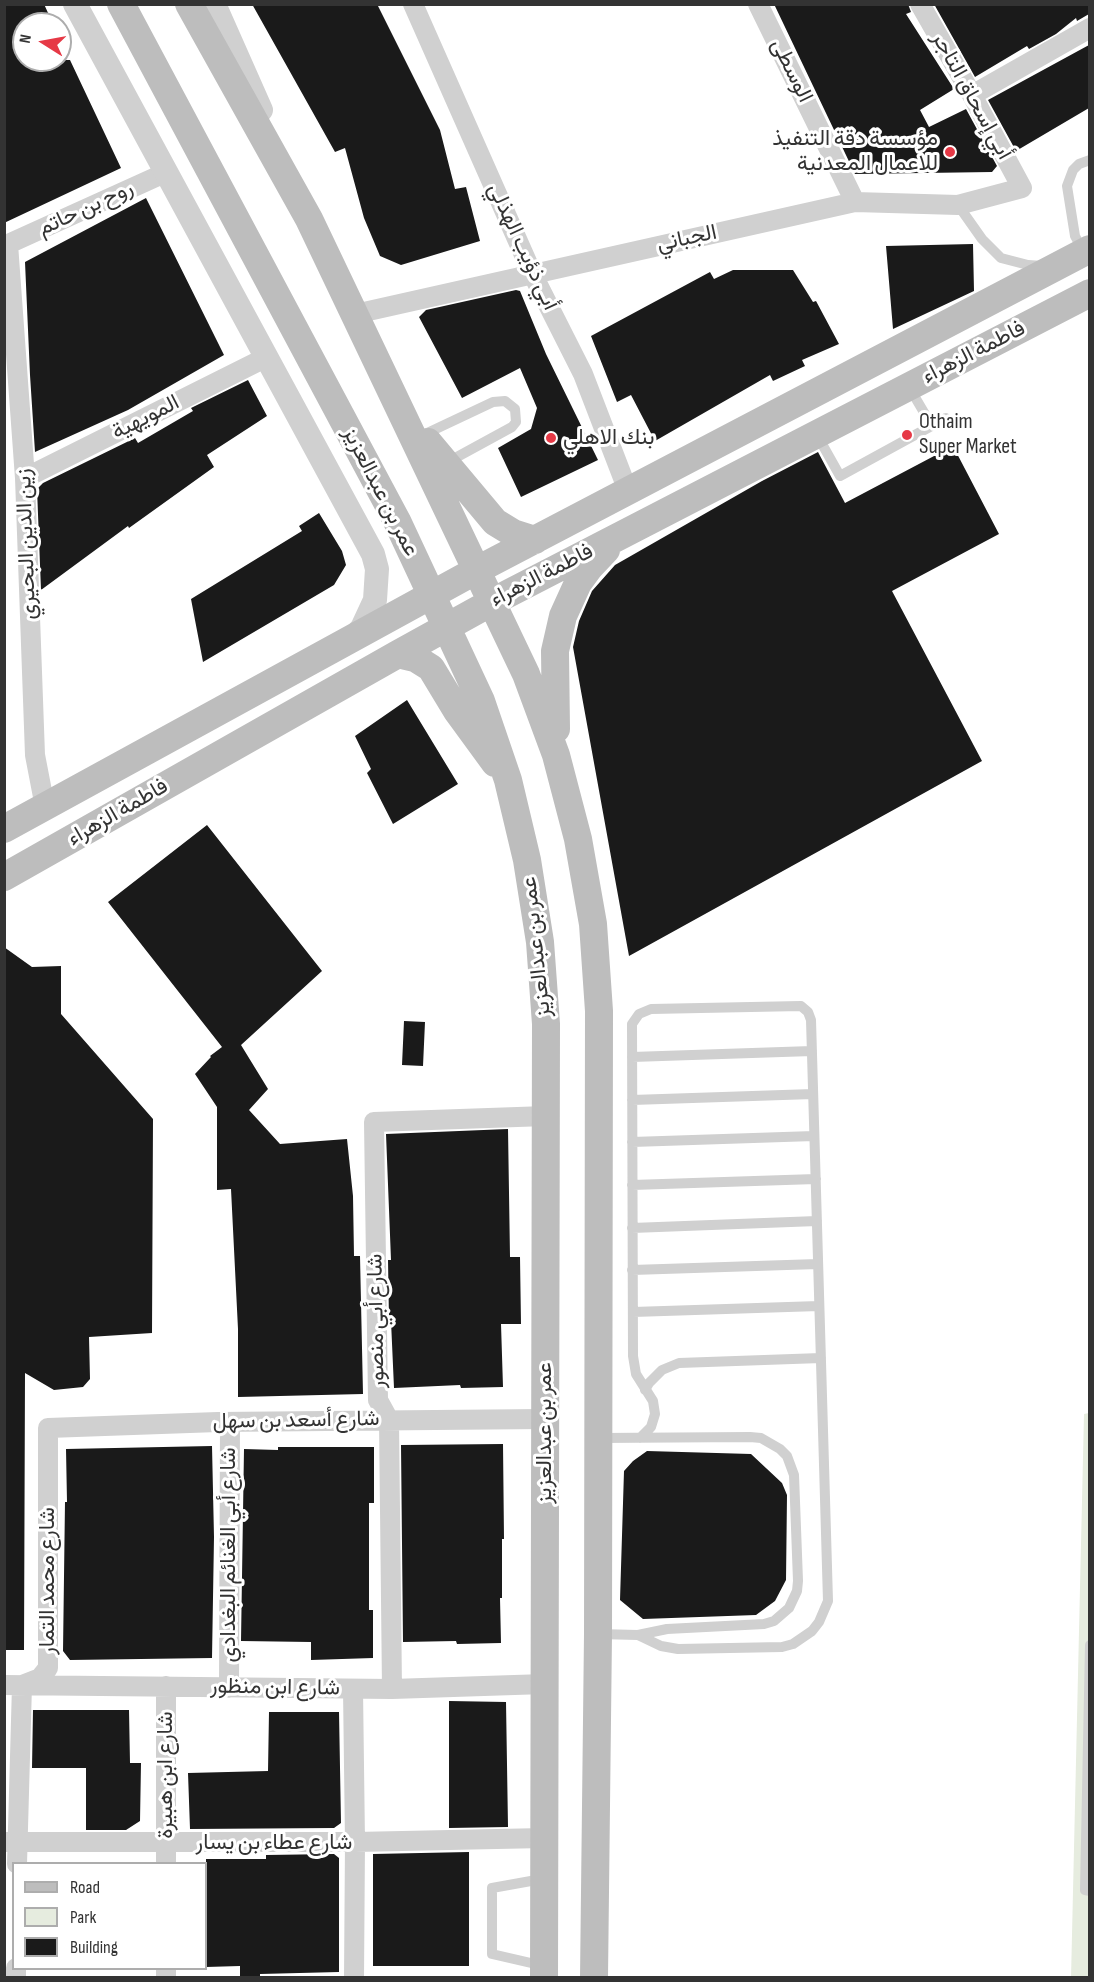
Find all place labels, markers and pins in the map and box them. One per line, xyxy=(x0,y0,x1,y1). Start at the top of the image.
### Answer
place label: مؤسسة دقة التنفيذ للاعمال المعدنية xyxy=(772,126,938,178)
marker: مؤسسة دقة التنفيذ للاعمال المعدنية xyxy=(943,145,957,159)
place label: Othaim Super Market xyxy=(919,409,1017,460)
place label: بنك الاهلي xyxy=(563,425,655,451)
marker: Othaim Super Market xyxy=(900,428,914,442)
marker: بنك الاهلي xyxy=(544,431,558,445)

